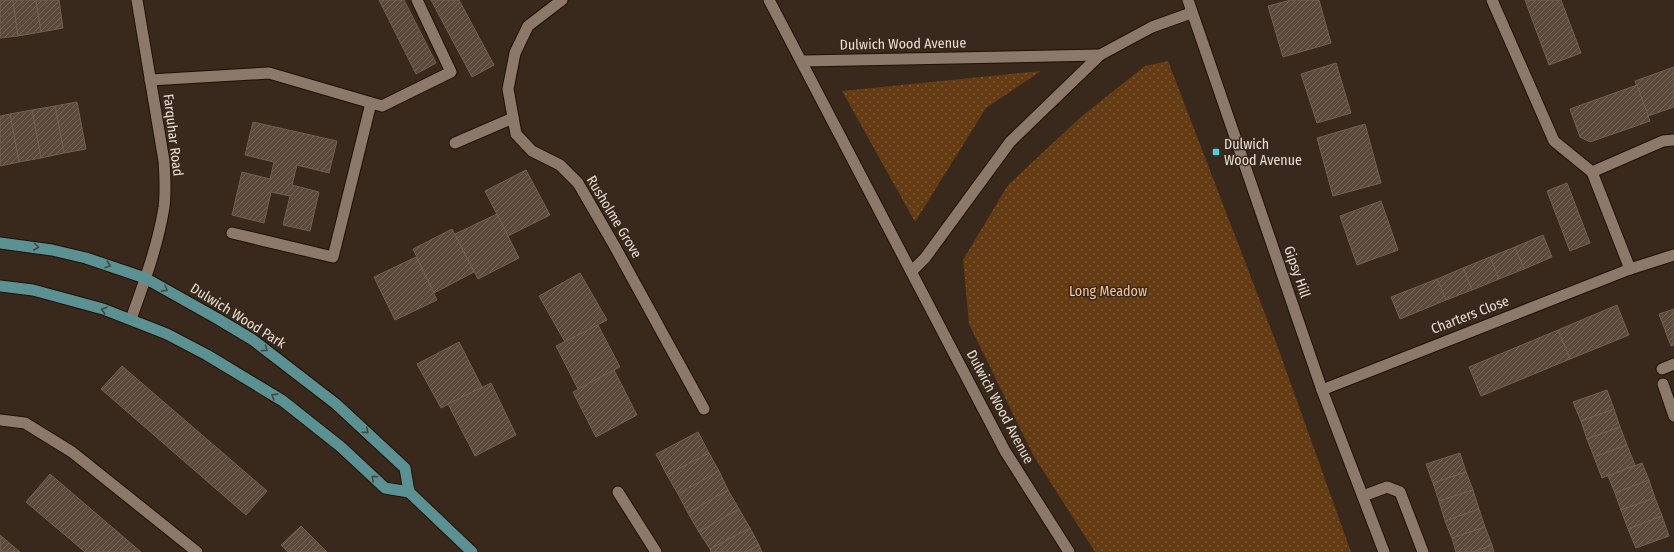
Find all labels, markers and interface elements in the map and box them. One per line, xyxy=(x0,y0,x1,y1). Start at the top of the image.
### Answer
street label: Dulwich Wood Avenue xyxy=(840,34,966,54)
street label: Farquhar Road xyxy=(160,93,186,177)
place label: Dulwich Wood Avenue xyxy=(1224,136,1302,169)
marker: Dulwich Wood Avenue xyxy=(1211,147,1221,157)
street label: Rusholme Grove xyxy=(583,173,645,261)
one-way arrow xyxy=(33,242,39,251)
street label: Gipsy Hill xyxy=(1280,244,1314,300)
one-way arrow xyxy=(105,260,112,269)
street label: Dulwich Wood Park xyxy=(187,280,289,352)
park label: Long Meadow xyxy=(1069,283,1147,300)
one-way arrow xyxy=(161,284,168,291)
street label: Charters Close xyxy=(1429,292,1511,338)
one-way arrow xyxy=(101,306,108,314)
one-way arrow xyxy=(261,344,268,351)
street label: Dulwich Wood Avenue xyxy=(963,347,1037,467)
one-way arrow xyxy=(271,393,278,400)
one-way arrow xyxy=(361,427,369,434)
one-way arrow xyxy=(372,476,379,483)

